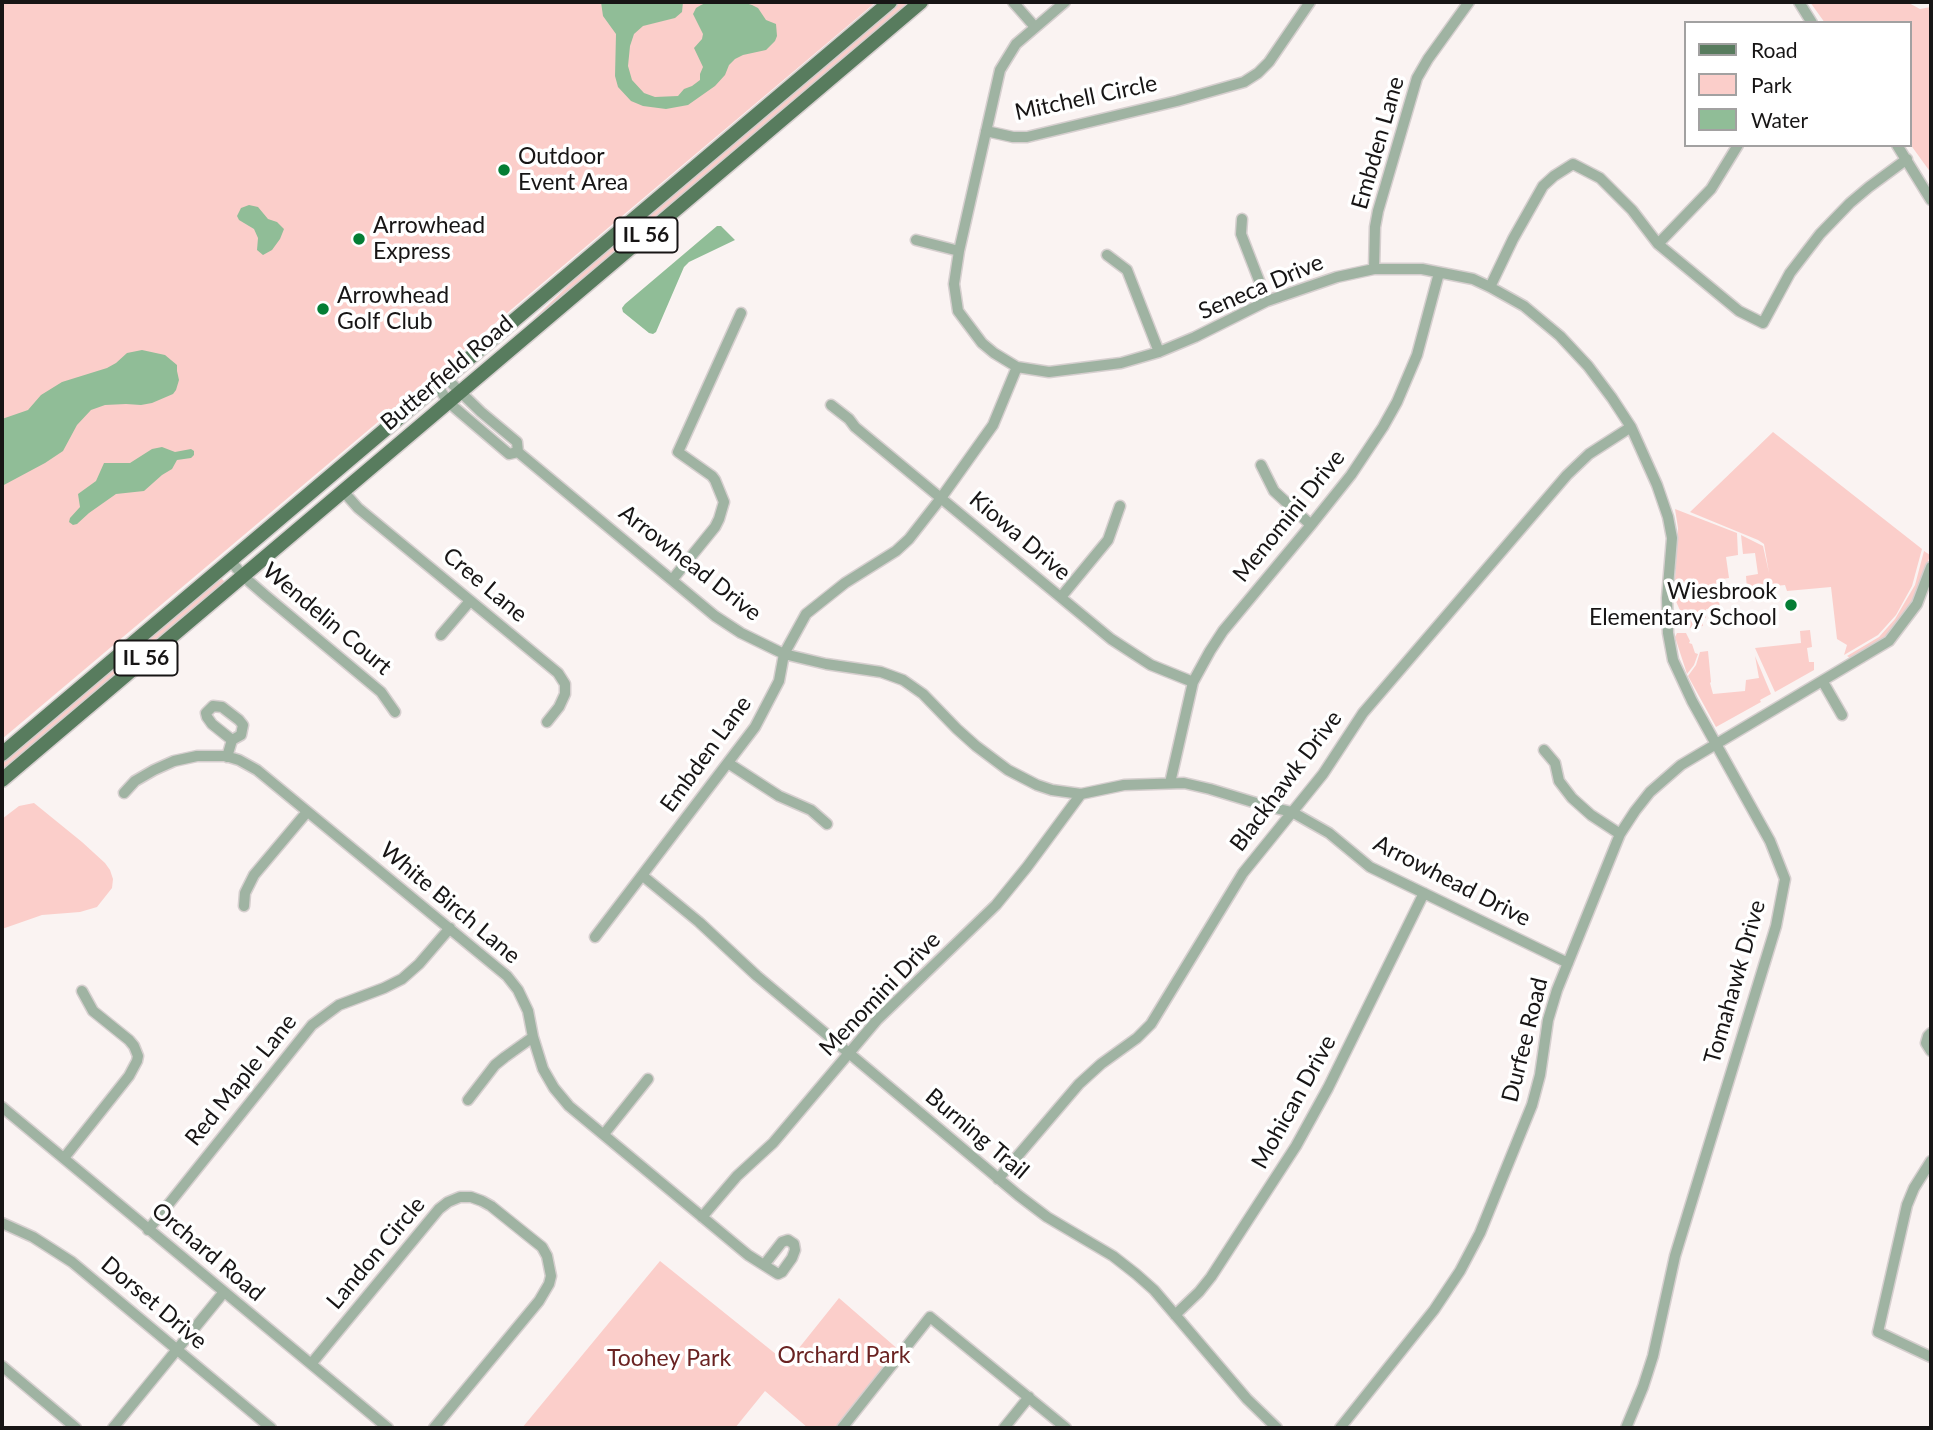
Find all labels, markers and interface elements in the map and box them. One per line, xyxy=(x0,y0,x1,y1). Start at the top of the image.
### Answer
legend xyxy=(1685,21,1912,147)
text: Road xyxy=(1751,37,1798,62)
street label: Mitchell Circle xyxy=(1012,69,1160,127)
text: Park xyxy=(1751,72,1792,97)
street label: Embden Lane xyxy=(1346,73,1410,213)
text: Water xyxy=(1751,107,1808,132)
place label: Outdoor Event Area xyxy=(518,143,628,197)
marker: Outdoor Event Area xyxy=(496,162,512,178)
place label: Arrowhead Express xyxy=(373,212,485,266)
road number: IL 56 xyxy=(614,218,678,252)
marker: Arrowhead Express xyxy=(351,231,367,247)
street label: Seneca Drive xyxy=(1195,248,1327,326)
place label: Arrowhead Golf Club xyxy=(337,282,449,336)
marker: Arrowhead Golf Club xyxy=(315,301,331,317)
street label: Butterfield Road xyxy=(375,310,519,436)
street label: Menomini Drive xyxy=(1227,444,1351,588)
street label: Kiowa Drive xyxy=(964,486,1076,586)
street label: Arrowhead Drive xyxy=(613,499,767,627)
street label: Cree Lane xyxy=(437,542,533,628)
street label: Wendelin Court xyxy=(257,557,397,681)
place label: Wiesbrook Elementary School xyxy=(1589,578,1777,632)
marker: Wiesbrook Elementary School xyxy=(1783,597,1799,613)
road number: IL 56 xyxy=(114,640,178,676)
street label: Embden Lane xyxy=(655,691,757,817)
street label: Blackhawk Drive xyxy=(1224,705,1348,857)
street label: Arrowhead Drive xyxy=(1369,829,1535,933)
street label: White Birch Lane xyxy=(374,836,526,970)
street label: Tomahawk Drive xyxy=(1698,897,1772,1067)
street label: Menomini Drive xyxy=(814,926,946,1062)
street label: Durfee Road xyxy=(1496,975,1554,1105)
street label: Red Maple Lane xyxy=(179,1009,303,1151)
street label: Mohican Drive xyxy=(1246,1030,1342,1174)
street label: Burning Trail xyxy=(920,1083,1034,1185)
street label: Landon Circle xyxy=(321,1191,431,1315)
street label: Orchard Road xyxy=(146,1197,270,1307)
street label: Dorset Drive xyxy=(95,1251,213,1355)
park label: Orchard Park xyxy=(778,1342,910,1370)
park label: Toohey Park xyxy=(607,1345,731,1373)

